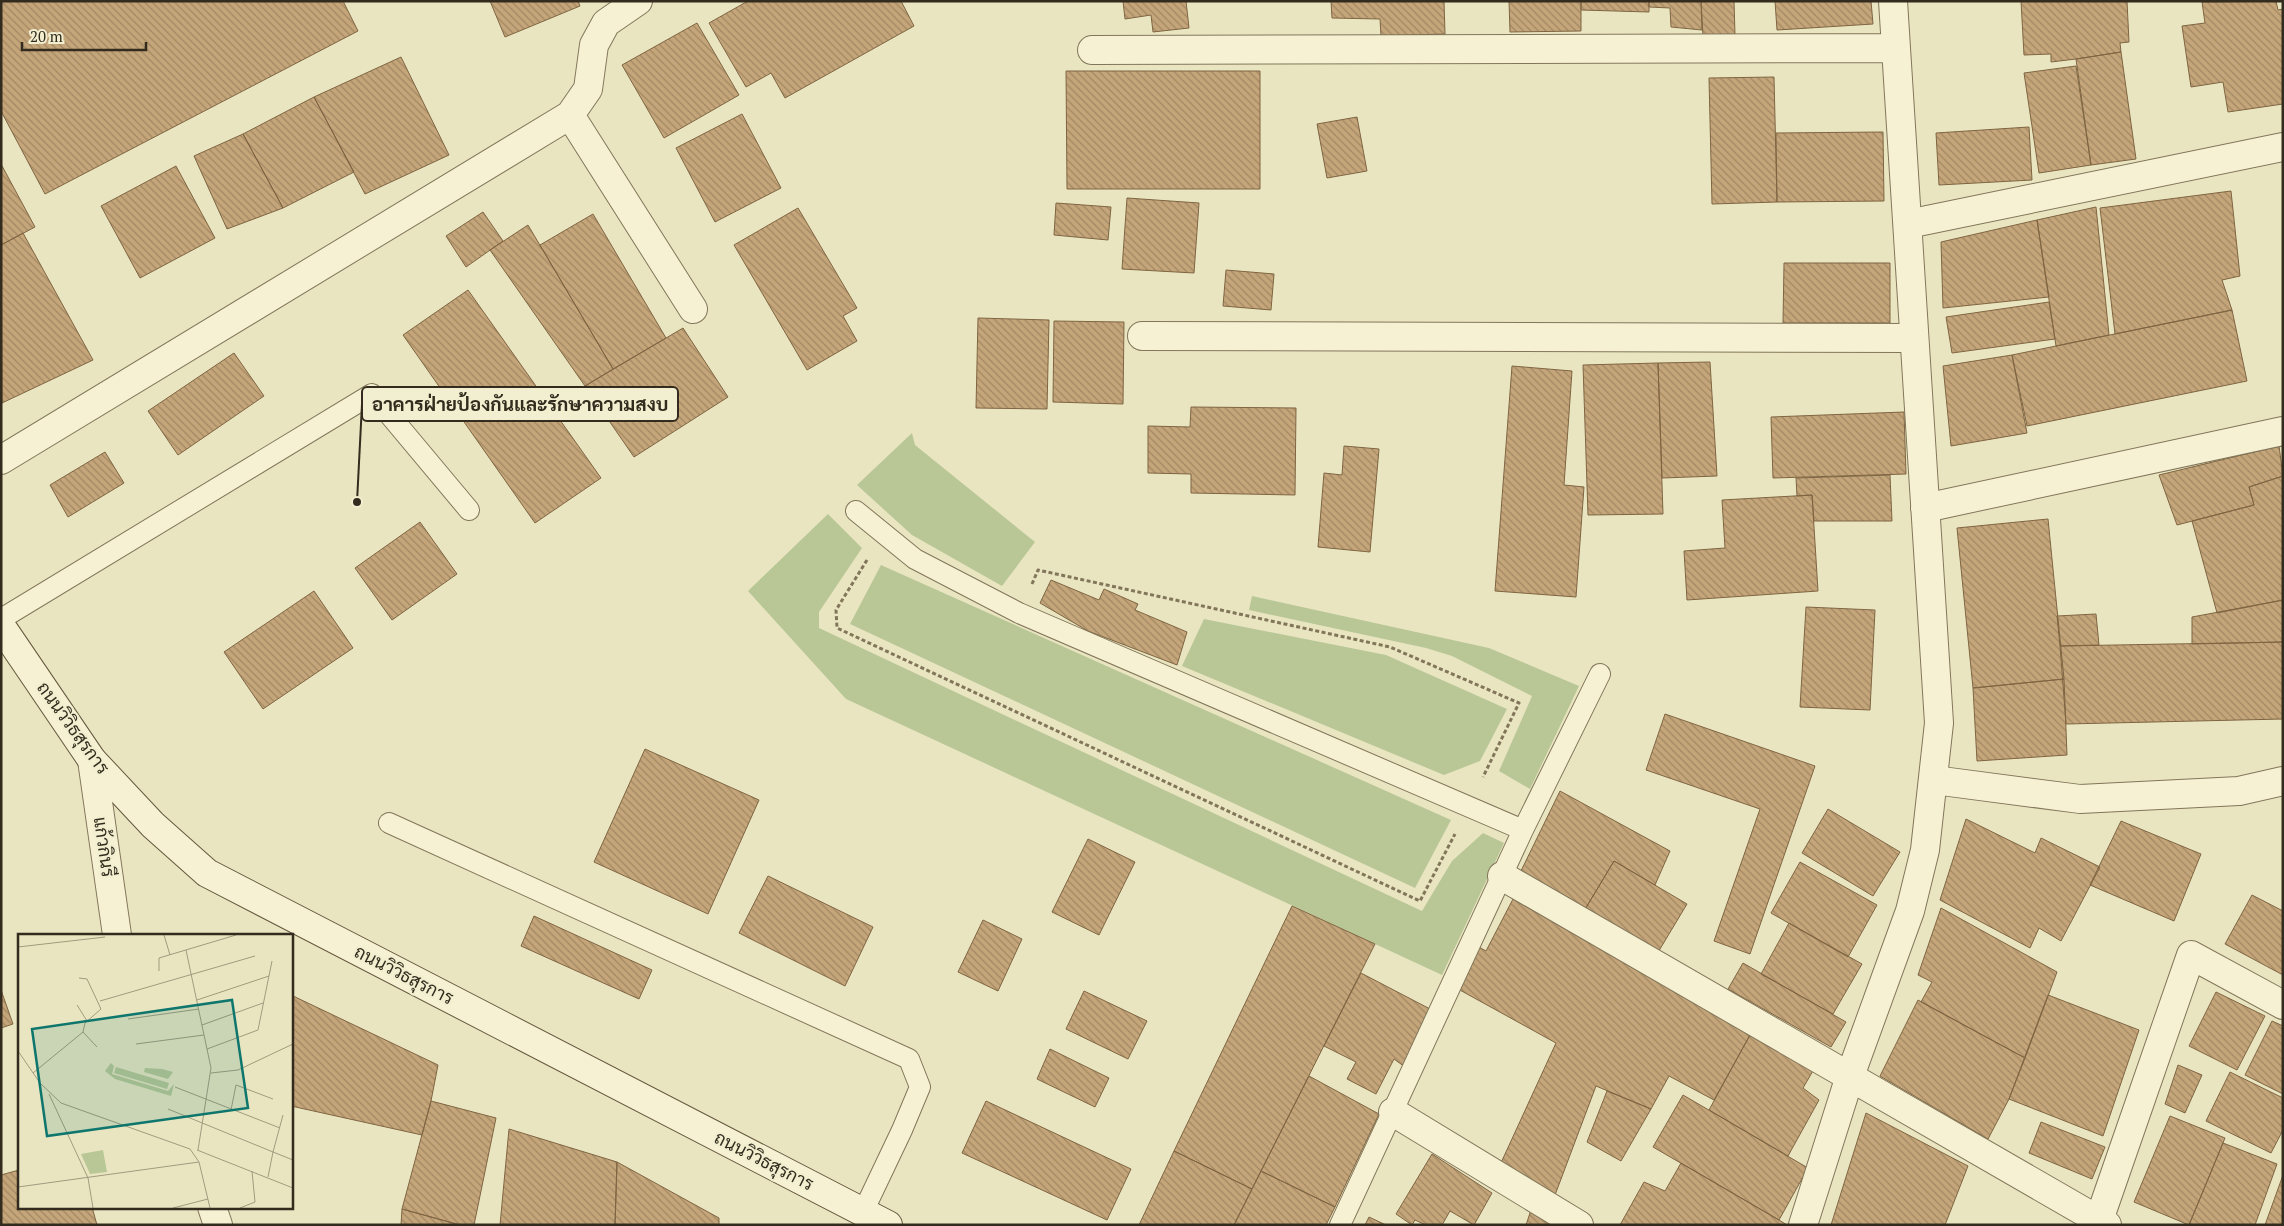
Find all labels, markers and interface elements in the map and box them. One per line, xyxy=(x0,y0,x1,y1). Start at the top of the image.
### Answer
scale bar xyxy=(22,20,146,52)
text: 20 m xyxy=(30,26,63,46)
callout: อาคารฝ่ายป้องกันและรักษาความสงบ xyxy=(362,387,678,421)
text: อาคารฝ่ายป้องกันและรักษาความสงบ xyxy=(372,391,668,416)
street label: ถนนวิวิธสุรการ xyxy=(31,676,116,779)
street label: แก้วกินรี xyxy=(89,815,121,879)
inset map xyxy=(18,934,292,1208)
street label: ถนนวิวิธสุรการ xyxy=(350,939,459,1010)
street label: ถนนวิวิธสุรการ xyxy=(710,1125,819,1196)

